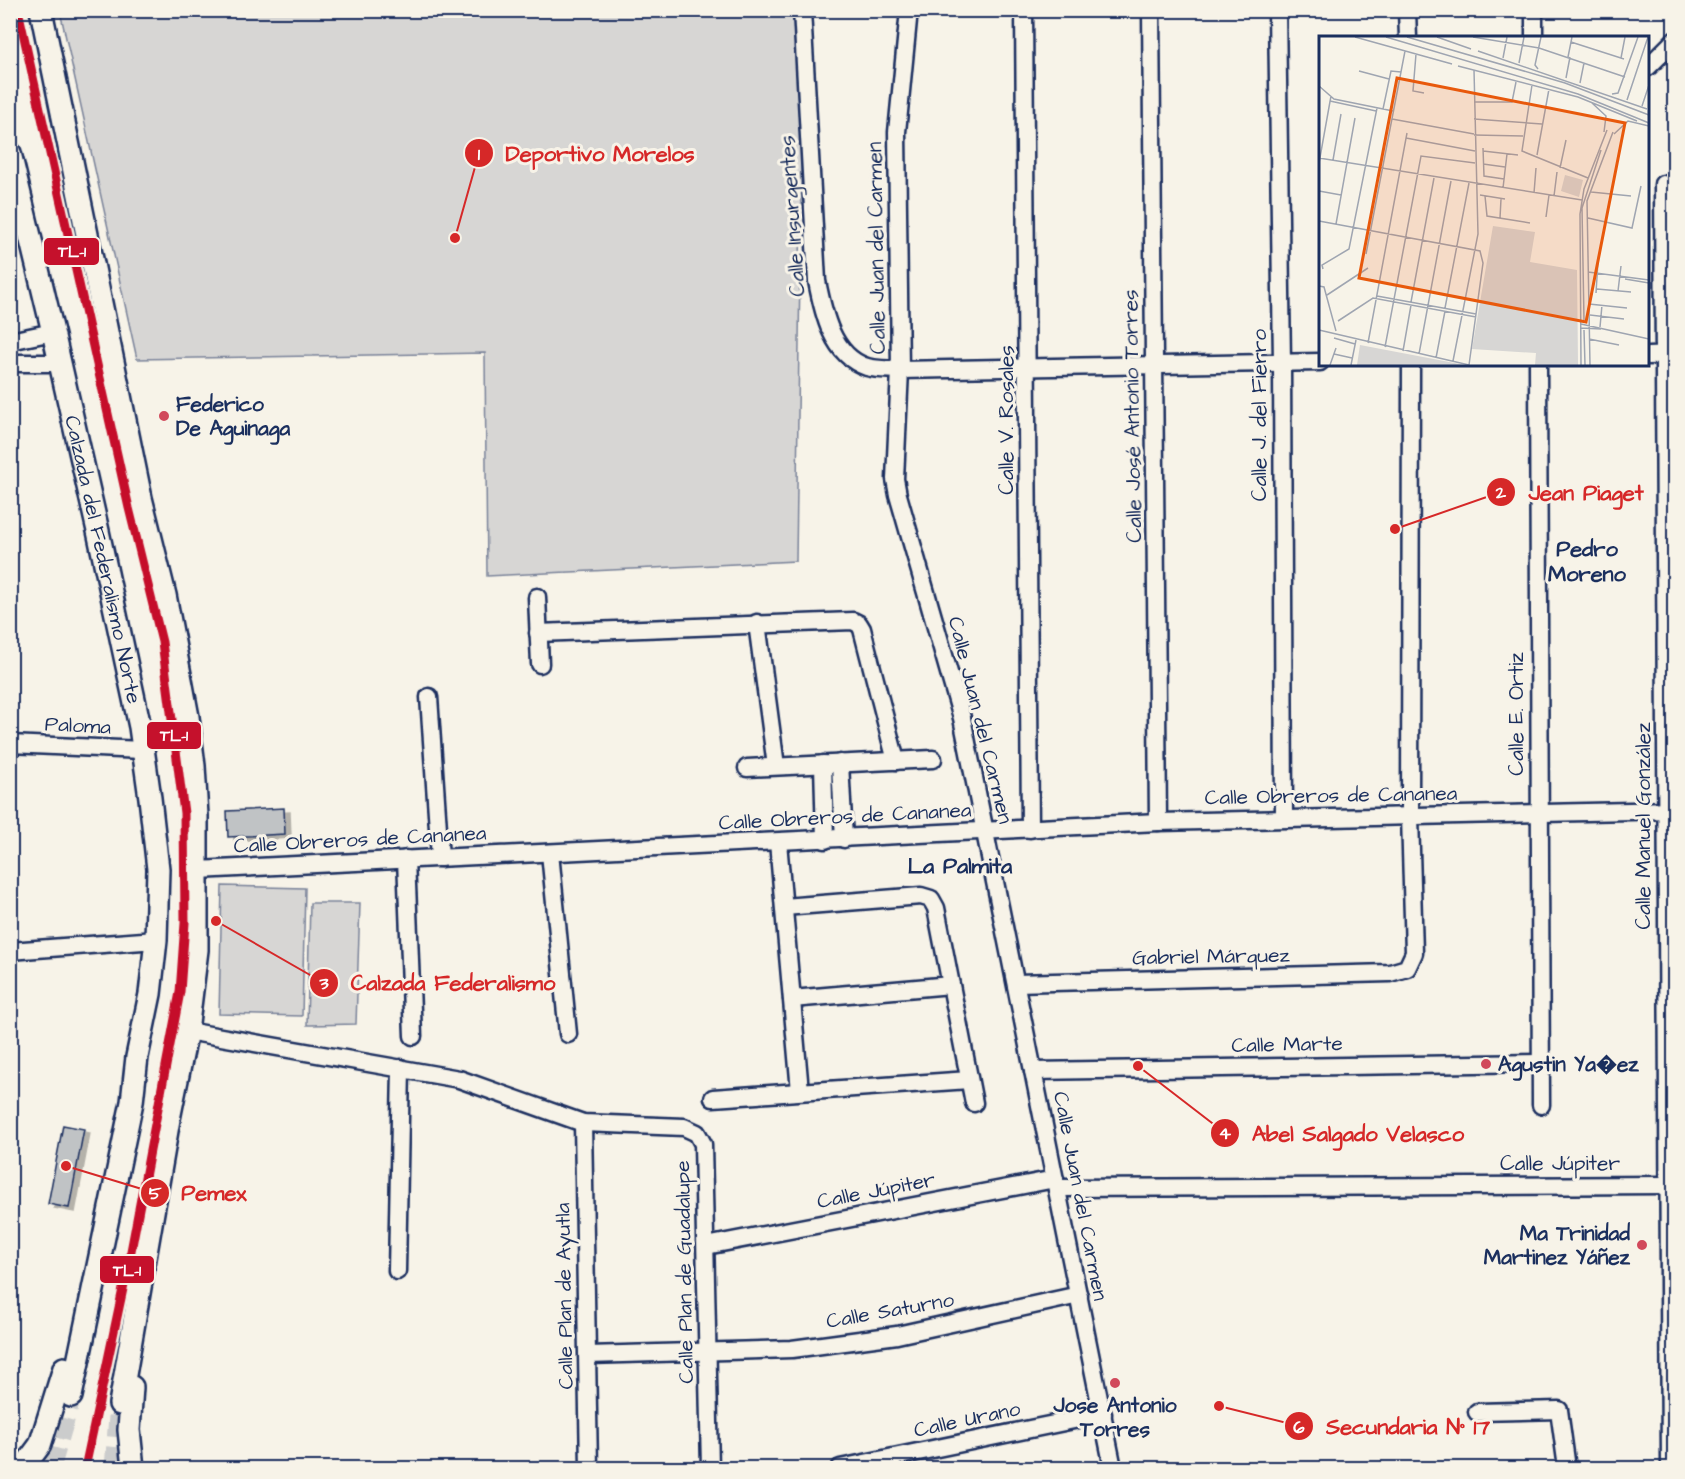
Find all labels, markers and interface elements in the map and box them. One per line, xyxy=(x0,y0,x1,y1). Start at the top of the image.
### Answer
inset map xyxy=(1319,36,1649,366)
callout: Deportivo Morelos xyxy=(464,133,707,173)
street label: Calle Insurgentes xyxy=(772,134,815,298)
text: Deportivo Morelos xyxy=(505,139,695,170)
text: 1 xyxy=(478,142,481,167)
street label: Calle Juan del Carmen xyxy=(860,142,893,354)
line badge: TL-1 xyxy=(43,237,100,266)
text: TL-1 xyxy=(57,241,87,263)
street label: Calle José Antonio Torres xyxy=(1116,289,1149,543)
street label: Calle J. del Fierro xyxy=(1245,329,1274,501)
street label: Calle V. Rosales xyxy=(992,345,1021,495)
place label: Federico De Aguinaga xyxy=(176,390,291,445)
marker: Federico De Aguinaga xyxy=(157,409,171,423)
street label: Calzada del Federalismo Norte xyxy=(57,413,149,706)
callout: Jean Piaget xyxy=(1486,472,1656,512)
text: Jean Piaget xyxy=(1527,478,1645,510)
text: 2 xyxy=(1495,480,1507,505)
district label: Pedro Moreno xyxy=(1548,534,1627,590)
street label: Calle Juan del Carmen xyxy=(941,614,1020,827)
street label: Calle E. Ortiz xyxy=(1502,652,1531,776)
street label: Paloma xyxy=(44,709,112,742)
line badge: TL-1 xyxy=(146,721,202,750)
street label: Calle Manuel González xyxy=(1629,722,1658,930)
text: TL-1 xyxy=(159,725,189,747)
street label: Calle Obreros de Cananea xyxy=(1204,779,1458,812)
street label: Calle Obreros de Cananea xyxy=(718,795,972,838)
street label: Calle Obreros de Cananea xyxy=(233,818,487,861)
district label: La Palmita xyxy=(908,851,1013,882)
street label: Gabriel Márquez xyxy=(1132,941,1291,972)
callout: Calzada Federalismo xyxy=(309,963,568,1003)
text: Calzada Federalismo xyxy=(351,968,556,999)
text: 3 xyxy=(318,971,329,996)
street label: Calle Marte xyxy=(1231,1029,1343,1060)
place label: Agustin Ya�ez xyxy=(1498,1050,1639,1081)
marker: Agustin Ya�ez xyxy=(1479,1057,1493,1071)
street label: Calle Juan del Carmen xyxy=(1046,1089,1115,1303)
callout: Abel Salgado Velasco xyxy=(1210,1113,1476,1153)
text: Abel Salgado Velasco xyxy=(1252,1119,1465,1151)
text: 4 xyxy=(1219,1121,1232,1146)
street label: Calle Júpiter xyxy=(1500,1149,1620,1179)
street label: Calle Plan de Guadalupe xyxy=(668,1160,702,1384)
street label: Calle Júpiter xyxy=(814,1165,938,1217)
callout: Pemex xyxy=(140,1173,259,1213)
text: Pemex xyxy=(181,1178,247,1209)
text: 5 xyxy=(149,1181,162,1206)
street label: Calle Plan de Ayutla xyxy=(548,1202,583,1390)
place label: Ma Trinidad Martinez Yáñez xyxy=(1484,1219,1631,1272)
marker: Ma Trinidad Martinez Yáñez xyxy=(1635,1238,1649,1252)
line badge: TL-1 xyxy=(99,1255,155,1284)
text: TL-1 xyxy=(112,1260,142,1282)
street label: Calle Saturno xyxy=(824,1285,956,1336)
marker: Jose Antonio Torres xyxy=(1108,1376,1122,1390)
place label: Jose Antonio Torres xyxy=(1053,1391,1177,1444)
street label: Calle Urano xyxy=(911,1394,1023,1445)
callout: Secundaria N° 17 xyxy=(1284,1406,1502,1446)
text: Secundaria N° 17 xyxy=(1325,1412,1490,1443)
text: 6 xyxy=(1293,1415,1305,1440)

